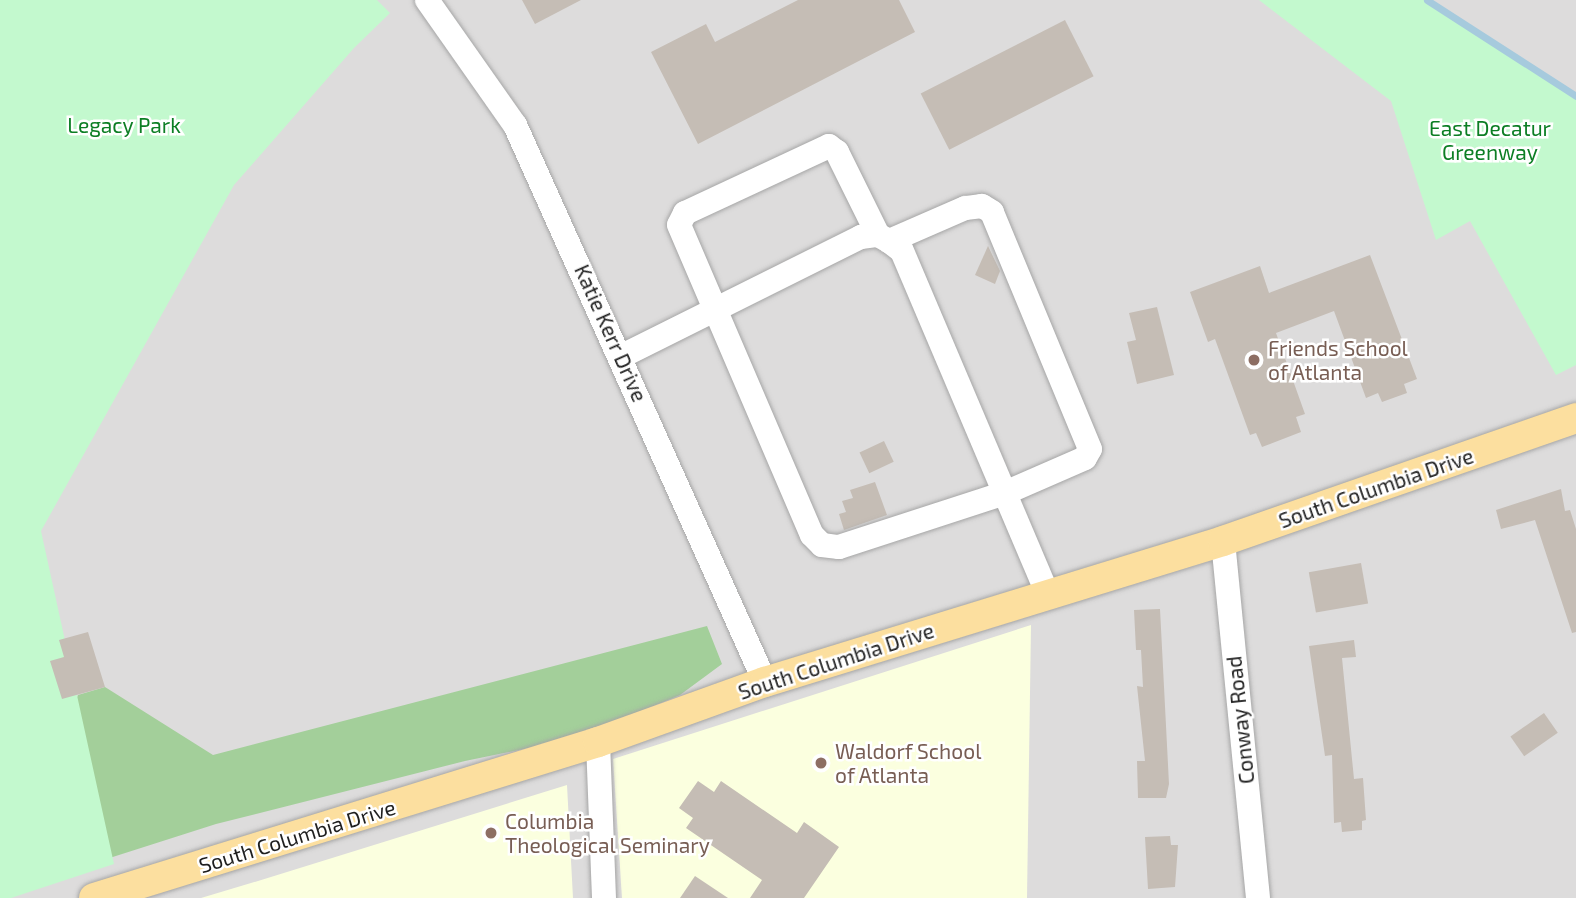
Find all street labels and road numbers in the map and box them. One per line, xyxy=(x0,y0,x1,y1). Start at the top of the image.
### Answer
street label: Katie Kerr Drive xyxy=(569,260,653,406)
street label: South Columbia Drive xyxy=(1275,443,1477,533)
street label: South Columbia Drive xyxy=(735,617,937,705)
street label: Conway Road xyxy=(1221,655,1259,785)
street label: South Columbia Drive xyxy=(196,794,398,878)

